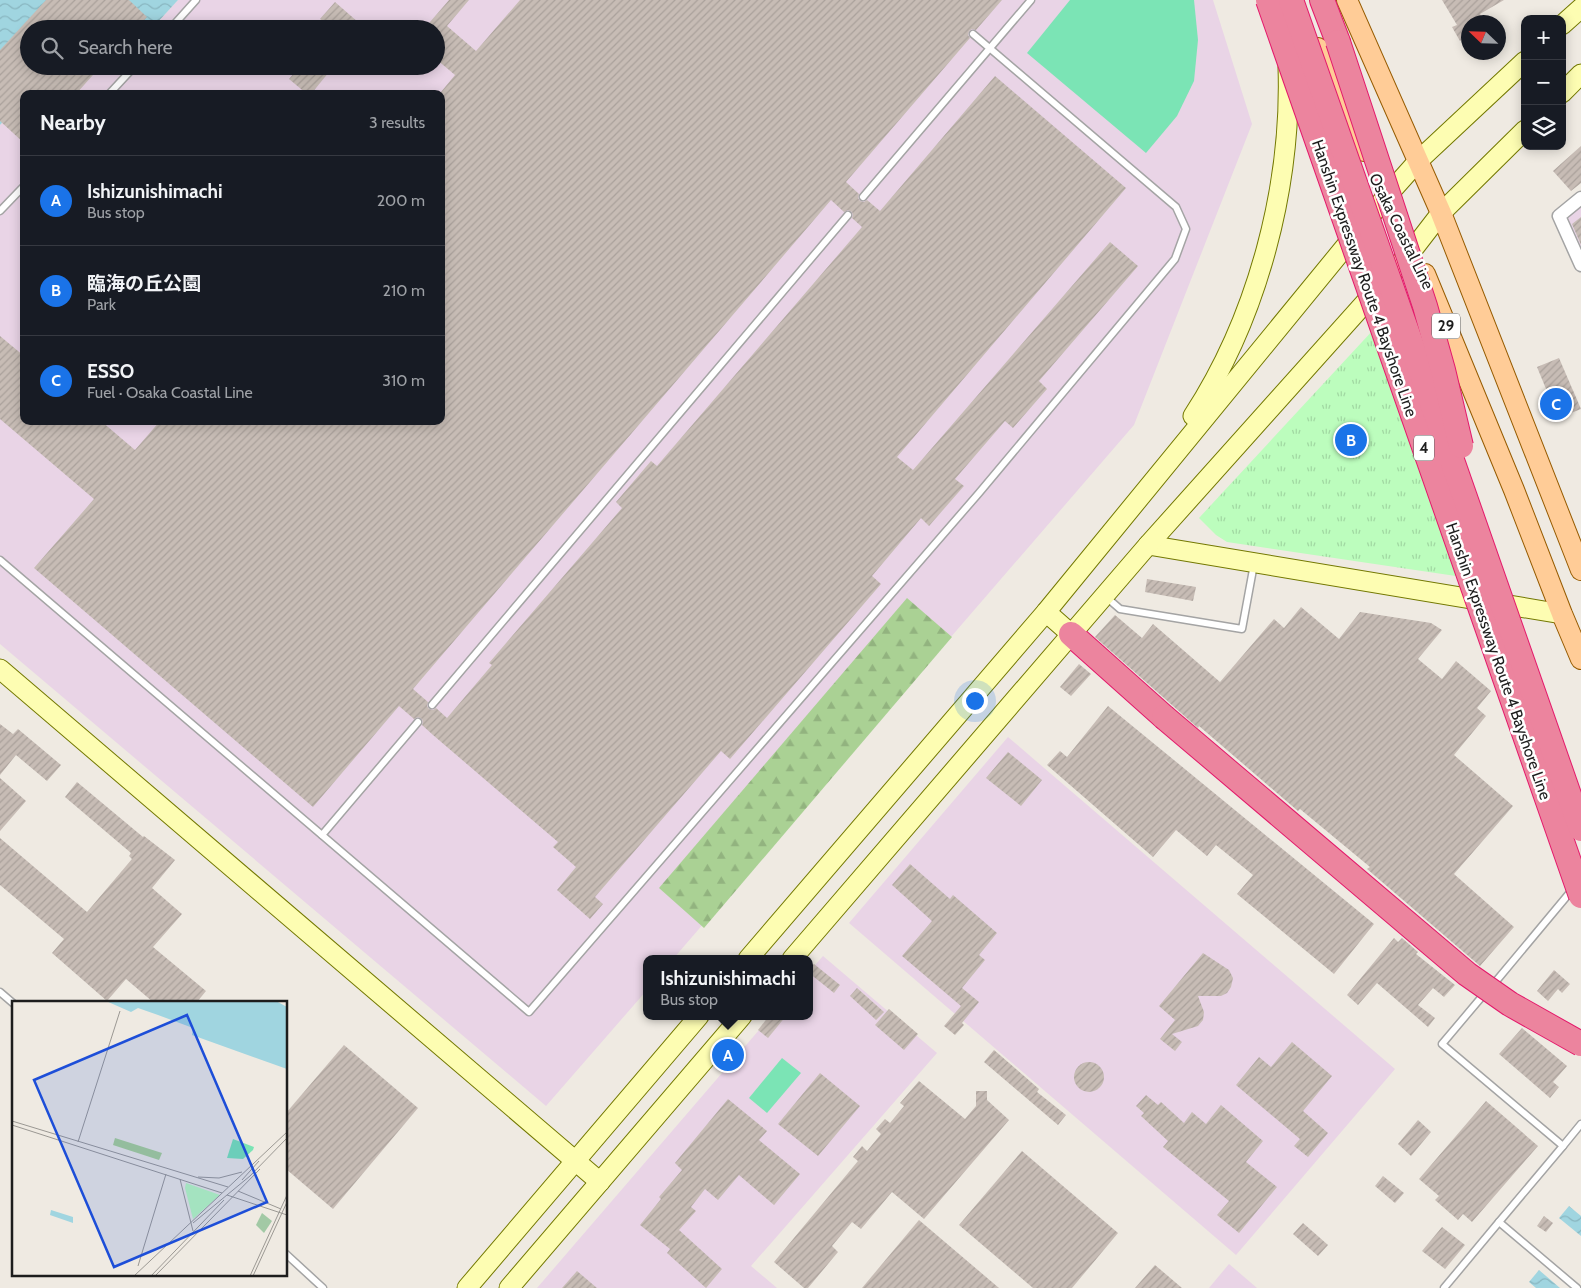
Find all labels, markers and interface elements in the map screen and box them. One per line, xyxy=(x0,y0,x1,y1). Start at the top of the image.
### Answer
north arrow xyxy=(1461,15,1506,60)
map controls xyxy=(1521,15,1566,150)
button: + xyxy=(1521,15,1566,60)
search box xyxy=(20,20,445,75)
icon: search xyxy=(38,34,66,62)
text: Search here xyxy=(78,36,172,59)
button: − xyxy=(1521,60,1566,105)
button: layers xyxy=(1521,105,1566,150)
text: Nearby xyxy=(40,110,106,135)
text: 3 results xyxy=(369,113,425,132)
street label: Hanshin Expressway Route 4 Bayshore Line xyxy=(1308,137,1421,419)
street label: Osaka Coastal Line xyxy=(1365,170,1438,292)
text: Ishizunishimachi xyxy=(87,180,222,203)
text: A xyxy=(51,191,61,210)
text: 200 m xyxy=(377,191,425,210)
text: Bus stop xyxy=(87,203,145,222)
text: 臨海の丘公園 xyxy=(87,272,201,295)
text: B xyxy=(51,281,61,300)
text: 210 m xyxy=(383,281,425,300)
text: Park xyxy=(87,295,116,314)
road number: 29 xyxy=(1432,314,1460,338)
text: ESSO xyxy=(87,360,134,383)
text: C xyxy=(51,371,61,390)
text: 310 m xyxy=(382,371,425,390)
text: Fuel · Osaka Coastal Line xyxy=(87,383,253,402)
pin: C xyxy=(1540,385,1572,423)
pin: B xyxy=(1335,421,1367,459)
road number: 4 xyxy=(1414,436,1434,460)
street label: Hanshin Expressway Route 4 Bayshore Line xyxy=(1442,520,1555,802)
your location xyxy=(962,688,988,714)
popup xyxy=(643,955,813,1020)
text: Ishizunishimachi xyxy=(660,967,796,990)
text: Bus stop xyxy=(660,990,718,1009)
inset map xyxy=(12,1001,288,1276)
pin: A xyxy=(712,1036,744,1074)

